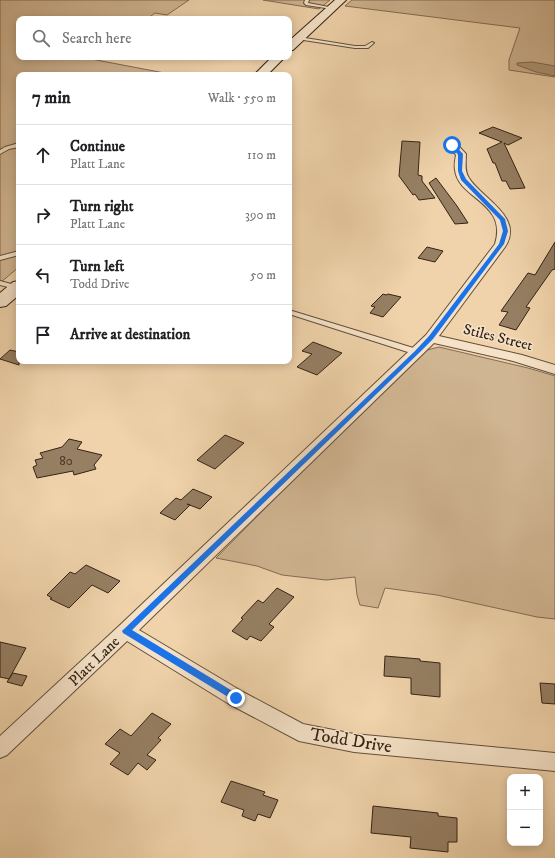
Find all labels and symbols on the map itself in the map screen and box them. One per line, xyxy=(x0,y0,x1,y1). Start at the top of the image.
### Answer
route start xyxy=(443,136,461,154)
street label: Stiles Street xyxy=(461,320,535,355)
house number: 80 xyxy=(59,453,73,469)
street label: Platt Lane xyxy=(65,632,124,690)
route end xyxy=(227,689,245,707)
street label: Todd Drive xyxy=(308,724,393,758)

